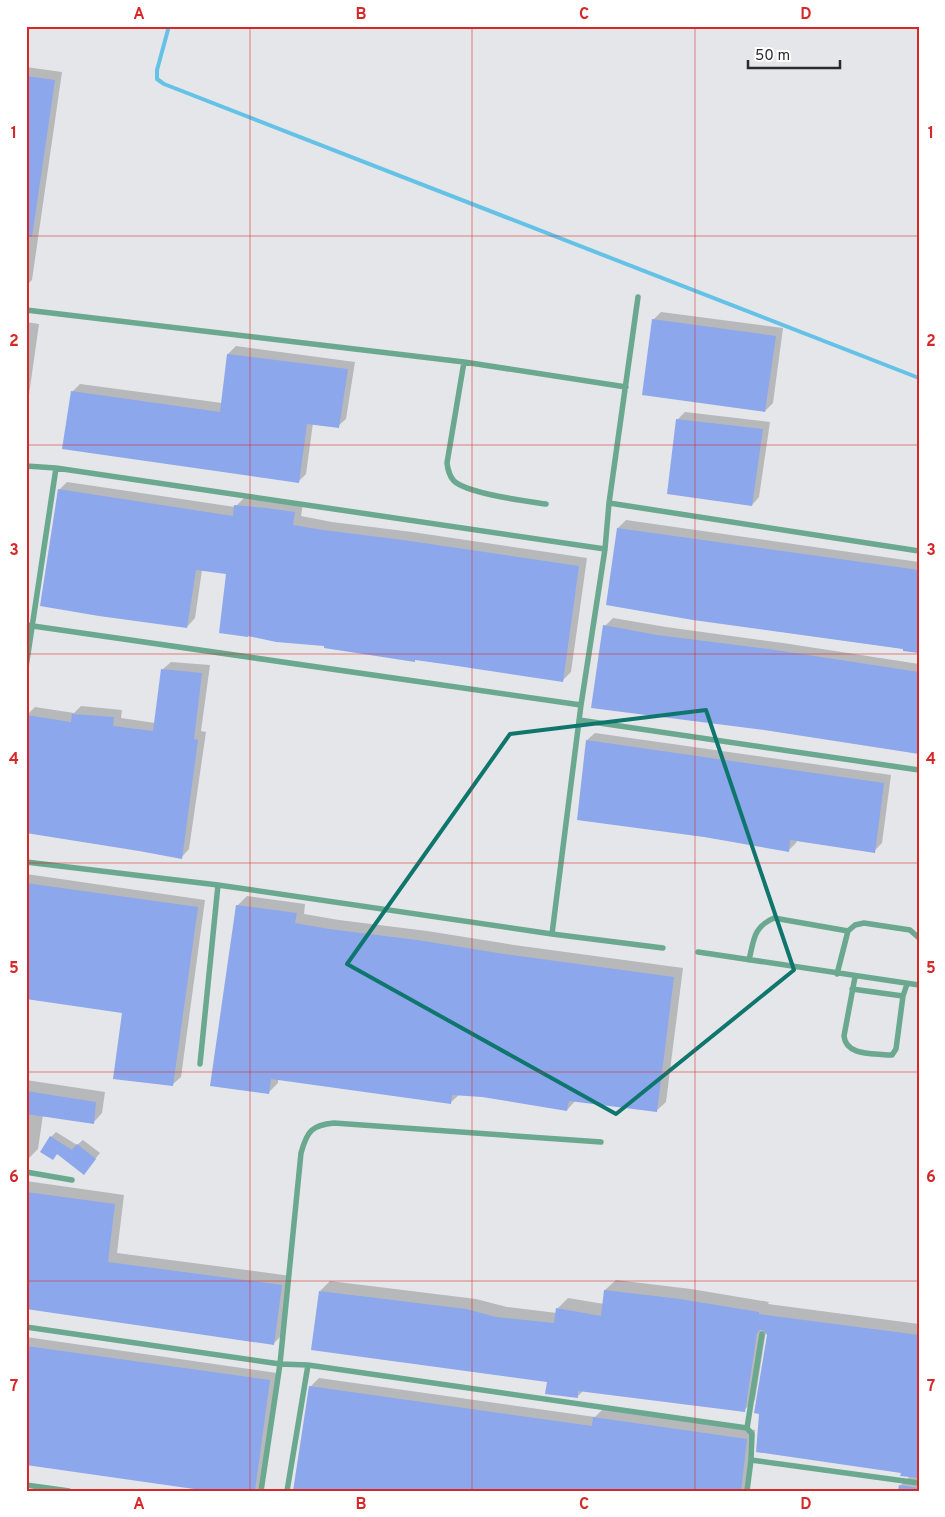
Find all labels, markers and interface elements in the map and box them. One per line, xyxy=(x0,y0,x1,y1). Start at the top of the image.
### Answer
text: A xyxy=(133,5,145,25)
text: B xyxy=(355,5,367,25)
text: C xyxy=(579,5,589,25)
text: D xyxy=(800,5,812,25)
scale bar xyxy=(748,38,840,70)
text: 50 m xyxy=(755,47,790,66)
text: 1 xyxy=(11,124,17,144)
text: 1 xyxy=(928,124,934,144)
text: 2 xyxy=(9,332,19,352)
text: 2 xyxy=(926,332,936,352)
text: 3 xyxy=(9,541,19,561)
text: 3 xyxy=(926,541,936,561)
text: 4 xyxy=(9,750,19,770)
text: 4 xyxy=(926,750,936,770)
text: 5 xyxy=(9,959,19,979)
text: 5 xyxy=(926,959,936,979)
text: 6 xyxy=(9,1168,19,1188)
text: 6 xyxy=(926,1168,936,1188)
text: 7 xyxy=(10,1377,18,1397)
text: 7 xyxy=(927,1377,935,1397)
text: A xyxy=(133,1495,145,1515)
text: B xyxy=(355,1495,367,1515)
text: C xyxy=(579,1495,589,1515)
text: D xyxy=(800,1495,812,1515)

